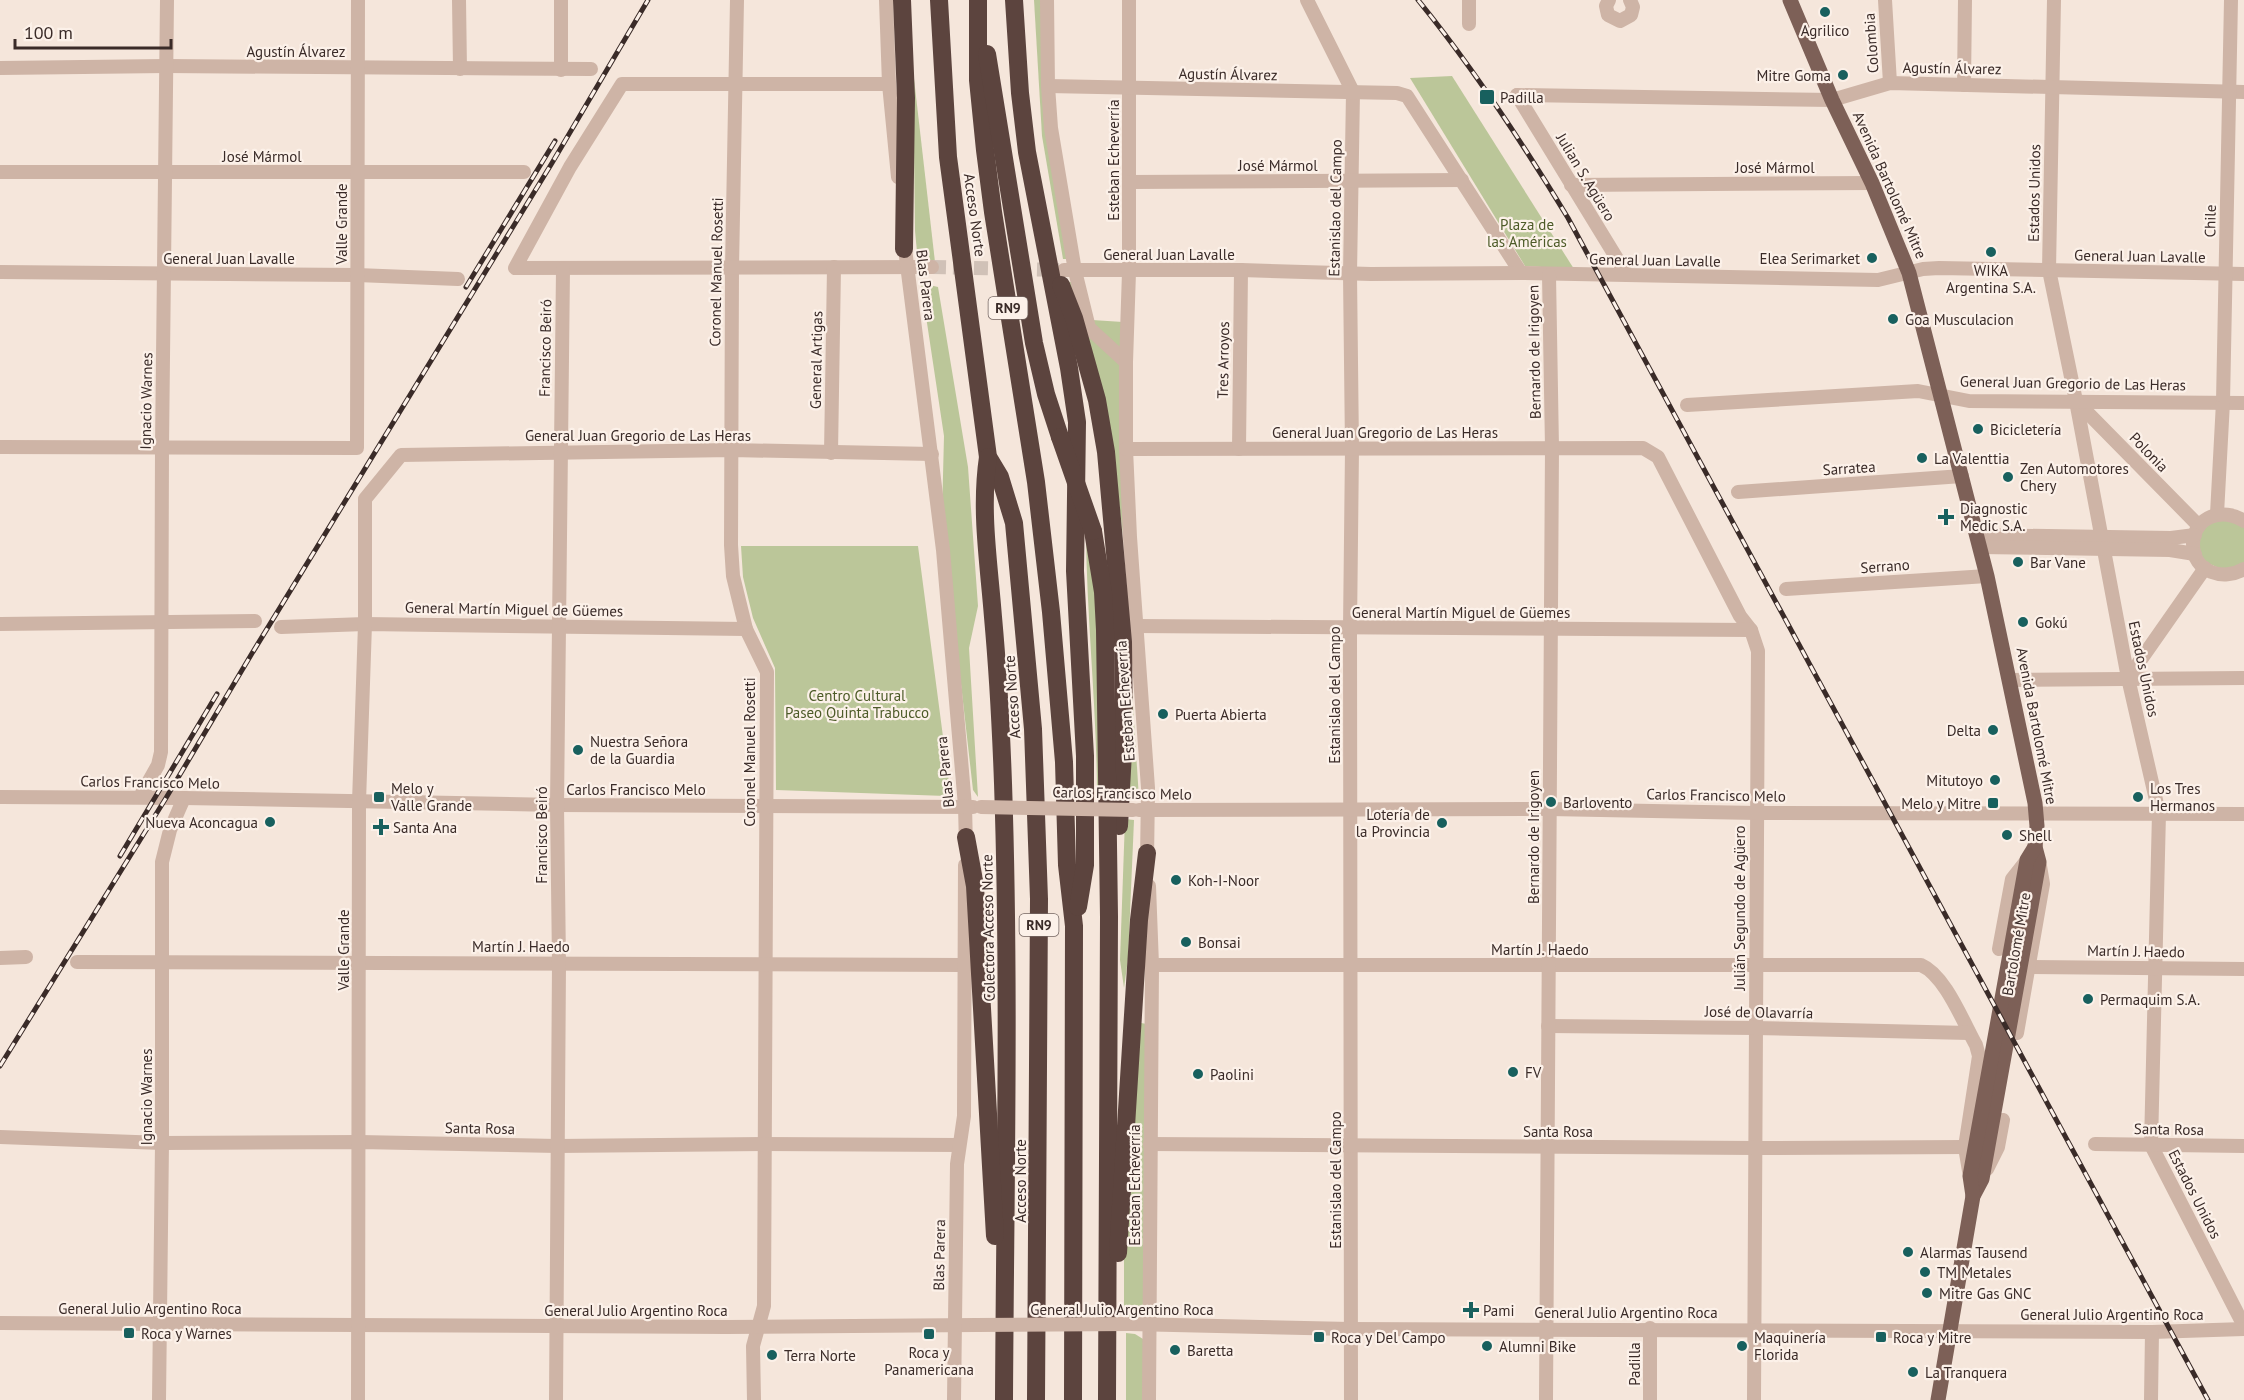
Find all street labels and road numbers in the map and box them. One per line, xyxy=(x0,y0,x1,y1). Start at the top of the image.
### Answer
street label: Colombia xyxy=(1859,12,1883,74)
street label: Agustín Álvarez xyxy=(247,42,345,61)
street label: Agustín Álvarez xyxy=(1902,58,2002,78)
street label: Agustín Álvarez xyxy=(1178,64,1278,84)
street label: Esteban Echeverría xyxy=(1104,99,1123,221)
street label: Avenida Bartolomé Mitre xyxy=(1849,108,1931,262)
street label: Julian S. Agüero xyxy=(1552,129,1620,225)
street label: Estanislao del Campo xyxy=(1324,139,1346,277)
street label: Estados Unidos xyxy=(2024,144,2044,242)
street label: José Mármol xyxy=(221,147,302,166)
street label: José Mármol xyxy=(1237,156,1318,175)
street label: José Mármol xyxy=(1734,158,1815,177)
street label: Acceso Norte xyxy=(960,172,990,258)
street label: Valle Grande xyxy=(332,183,351,266)
street label: Coronel Manuel Rosetti xyxy=(705,197,727,347)
street label: Chile xyxy=(2200,204,2220,238)
street label: General Juan Lavalle xyxy=(1103,245,1235,264)
street label: General Juan Lavalle xyxy=(2074,245,2206,267)
street label: Blas Parera xyxy=(912,248,940,322)
street label: General Juan Lavalle xyxy=(163,249,295,268)
street label: General Juan Lavalle xyxy=(1589,249,1721,271)
street label: Bernardo de Irigoyen xyxy=(1523,285,1545,419)
road number: RN9 xyxy=(988,297,1028,319)
street label: Francisco Beiró xyxy=(535,299,555,397)
street label: General Artigas xyxy=(806,311,826,409)
street label: Tres Arroyos xyxy=(1213,321,1233,399)
street label: Ignacio Warnes xyxy=(136,352,156,450)
street label: General Juan Gregorio de Las Heras xyxy=(1960,372,2186,394)
street label: General Juan Gregorio de Las Heras xyxy=(1272,423,1498,442)
street label: General Juan Gregorio de Las Heras xyxy=(525,426,751,445)
street label: Polonia xyxy=(2125,428,2173,476)
street label: Sarratea xyxy=(1822,457,1876,479)
street label: Serrano xyxy=(1860,555,1910,577)
street label: General Martín Miguel de Güemes xyxy=(405,598,623,620)
street label: General Martín Miguel de Güemes xyxy=(1352,603,1570,622)
street label: Estados Unidos xyxy=(2125,619,2163,719)
street label: Estanislao del Campo xyxy=(1325,626,1344,764)
street label: Esteban Echeverría xyxy=(1111,640,1139,762)
street label: Avenida Bartolomé Mitre xyxy=(2012,646,2062,806)
street label: Acceso Norte xyxy=(1000,655,1024,739)
street label: Coronel Manuel Rosetti xyxy=(740,677,759,827)
street label: Blas Parera xyxy=(932,735,958,809)
street label: Bernardo de Irigoyen xyxy=(1524,770,1543,904)
street label: Carlos Francisco Melo xyxy=(80,771,220,793)
street label: Carlos Francisco Melo xyxy=(566,780,706,799)
street label: Carlos Francisco Melo xyxy=(1052,782,1192,804)
street label: Carlos Francisco Melo xyxy=(1646,784,1786,806)
street label: Francisco Beiró xyxy=(532,786,551,884)
street label: Julián Segundo de Agüero xyxy=(1730,825,1749,992)
street label: Colectora Acceso Norte xyxy=(977,854,999,1002)
street label: Bartolomé Mitre xyxy=(1998,891,2034,997)
street label: Valle Grande xyxy=(334,909,353,992)
road number: RN9 xyxy=(1020,914,1058,936)
street label: Martín J. Haedo xyxy=(472,937,570,956)
street label: Martín J. Haedo xyxy=(1491,940,1589,959)
street label: Martín J. Haedo xyxy=(2087,941,2185,961)
street label: José de Olavarría xyxy=(1704,1002,1813,1022)
street label: Ignacio Warnes xyxy=(137,1048,156,1146)
street label: Estanislao del Campo xyxy=(1326,1111,1345,1249)
street label: Santa Rosa xyxy=(445,1118,515,1138)
street label: Santa Rosa xyxy=(2134,1119,2204,1139)
street label: Santa Rosa xyxy=(1523,1122,1593,1141)
street label: Esteban Echeverría xyxy=(1125,1124,1144,1246)
street label: Acceso Norte xyxy=(1011,1139,1030,1223)
street label: Estados Unidos xyxy=(2164,1146,2226,1242)
street label: Blas Parera xyxy=(929,1219,949,1291)
street label: General Julio Argentino Roca xyxy=(58,1299,242,1318)
street label: General Julio Argentino Roca xyxy=(1030,1300,1214,1319)
street label: General Julio Argentino Roca xyxy=(544,1301,728,1320)
street label: General Julio Argentino Roca xyxy=(1534,1303,1718,1322)
street label: General Julio Argentino Roca xyxy=(2020,1305,2204,1324)
street label: Padilla xyxy=(1625,1342,1644,1386)

